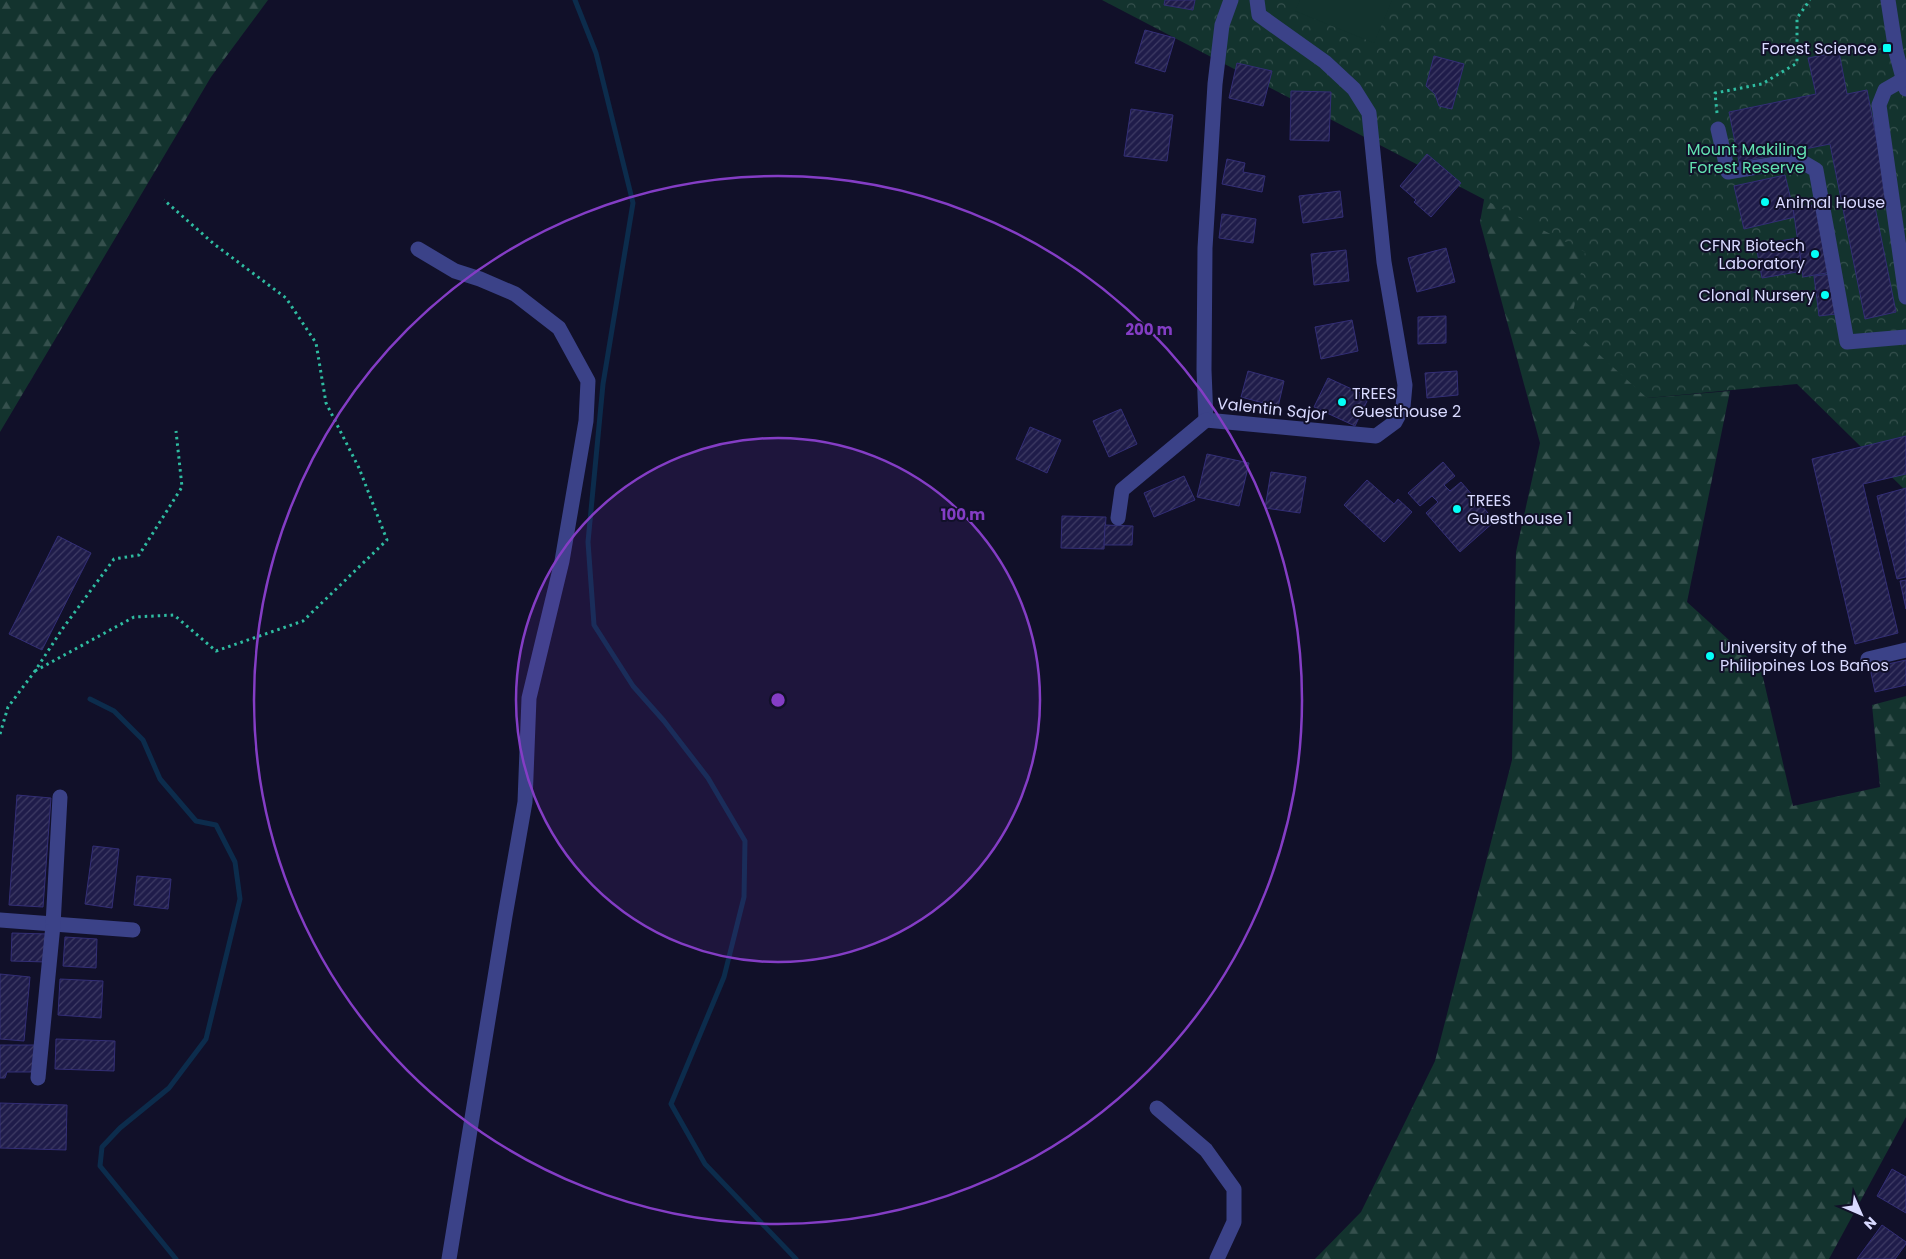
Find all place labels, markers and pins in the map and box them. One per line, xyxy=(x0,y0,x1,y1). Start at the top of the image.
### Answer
place label: Forest Science xyxy=(1762,37,1877,60)
marker: Forest Science xyxy=(1881,42,1893,54)
place label: Animal House xyxy=(1775,191,1885,214)
marker: Animal House xyxy=(1759,196,1771,208)
place label: CFNR Biotech Laboratory xyxy=(1700,234,1805,275)
marker: CFNR Biotech Laboratory xyxy=(1809,248,1821,260)
place label: Clonal Nursery xyxy=(1699,284,1815,307)
marker: Clonal Nursery xyxy=(1819,289,1831,301)
place label: TREES Guesthouse 2 xyxy=(1352,382,1461,423)
marker: TREES Guesthouse 2 xyxy=(1336,396,1348,408)
place label: TREES Guesthouse 1 xyxy=(1467,489,1572,530)
marker: TREES Guesthouse 1 xyxy=(1451,503,1463,515)
place label: University of the Philippines Los Baños xyxy=(1720,636,1889,677)
marker: University of the Philippines Los Baños xyxy=(1704,650,1716,662)
centre of rings xyxy=(769,691,787,709)

